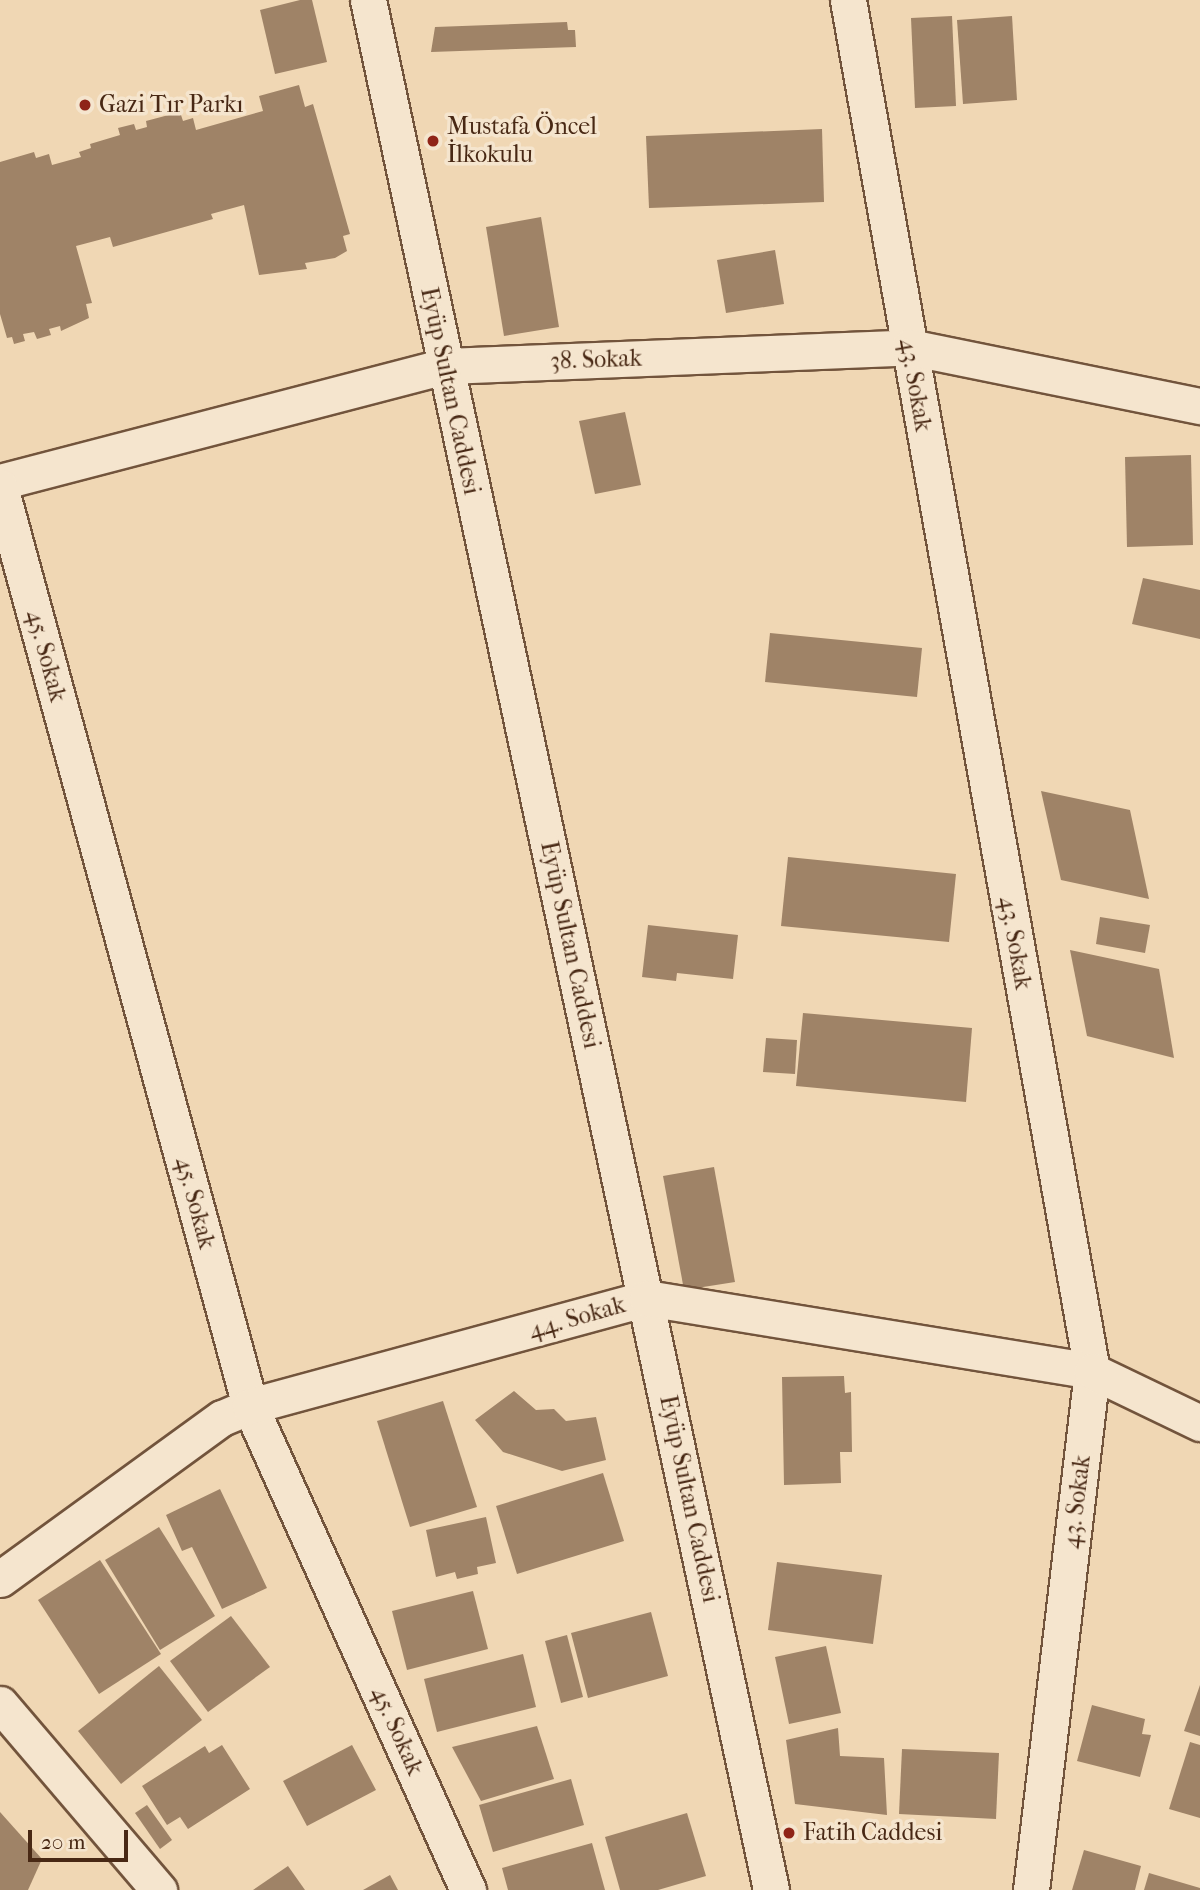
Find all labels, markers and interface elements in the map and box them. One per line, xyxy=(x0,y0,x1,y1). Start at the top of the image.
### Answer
place label: Gazi Tır Parkı xyxy=(99,91,243,119)
marker: Gazi Tır Parkı xyxy=(77,97,93,113)
place label: Mustafa Öncel İlkokulu xyxy=(447,113,597,169)
marker: Mustafa Öncel İlkokulu xyxy=(425,133,441,149)
street label: Eyüp Sultan Caddesi xyxy=(414,285,486,497)
street label: 43. Sokak xyxy=(893,336,937,434)
street label: 38. Sokak xyxy=(550,344,642,376)
street label: 45. Sokak xyxy=(20,607,72,705)
street label: Eyüp Sultan Caddesi xyxy=(534,839,606,1051)
street label: 43. Sokak xyxy=(993,894,1037,992)
street label: 45. Sokak xyxy=(169,1154,221,1252)
street label: 44. Sokak xyxy=(525,1291,629,1345)
street label: Eyüp Sultan Caddesi xyxy=(653,1393,725,1605)
street label: 43. Sokak xyxy=(1057,1454,1097,1550)
street label: 45. Sokak xyxy=(365,1682,429,1780)
scale bar xyxy=(32,1816,131,1860)
place label: Fatih Caddesi xyxy=(803,1819,942,1847)
marker: Fatih Caddesi xyxy=(781,1825,797,1841)
text: 20 m xyxy=(41,1830,85,1854)

